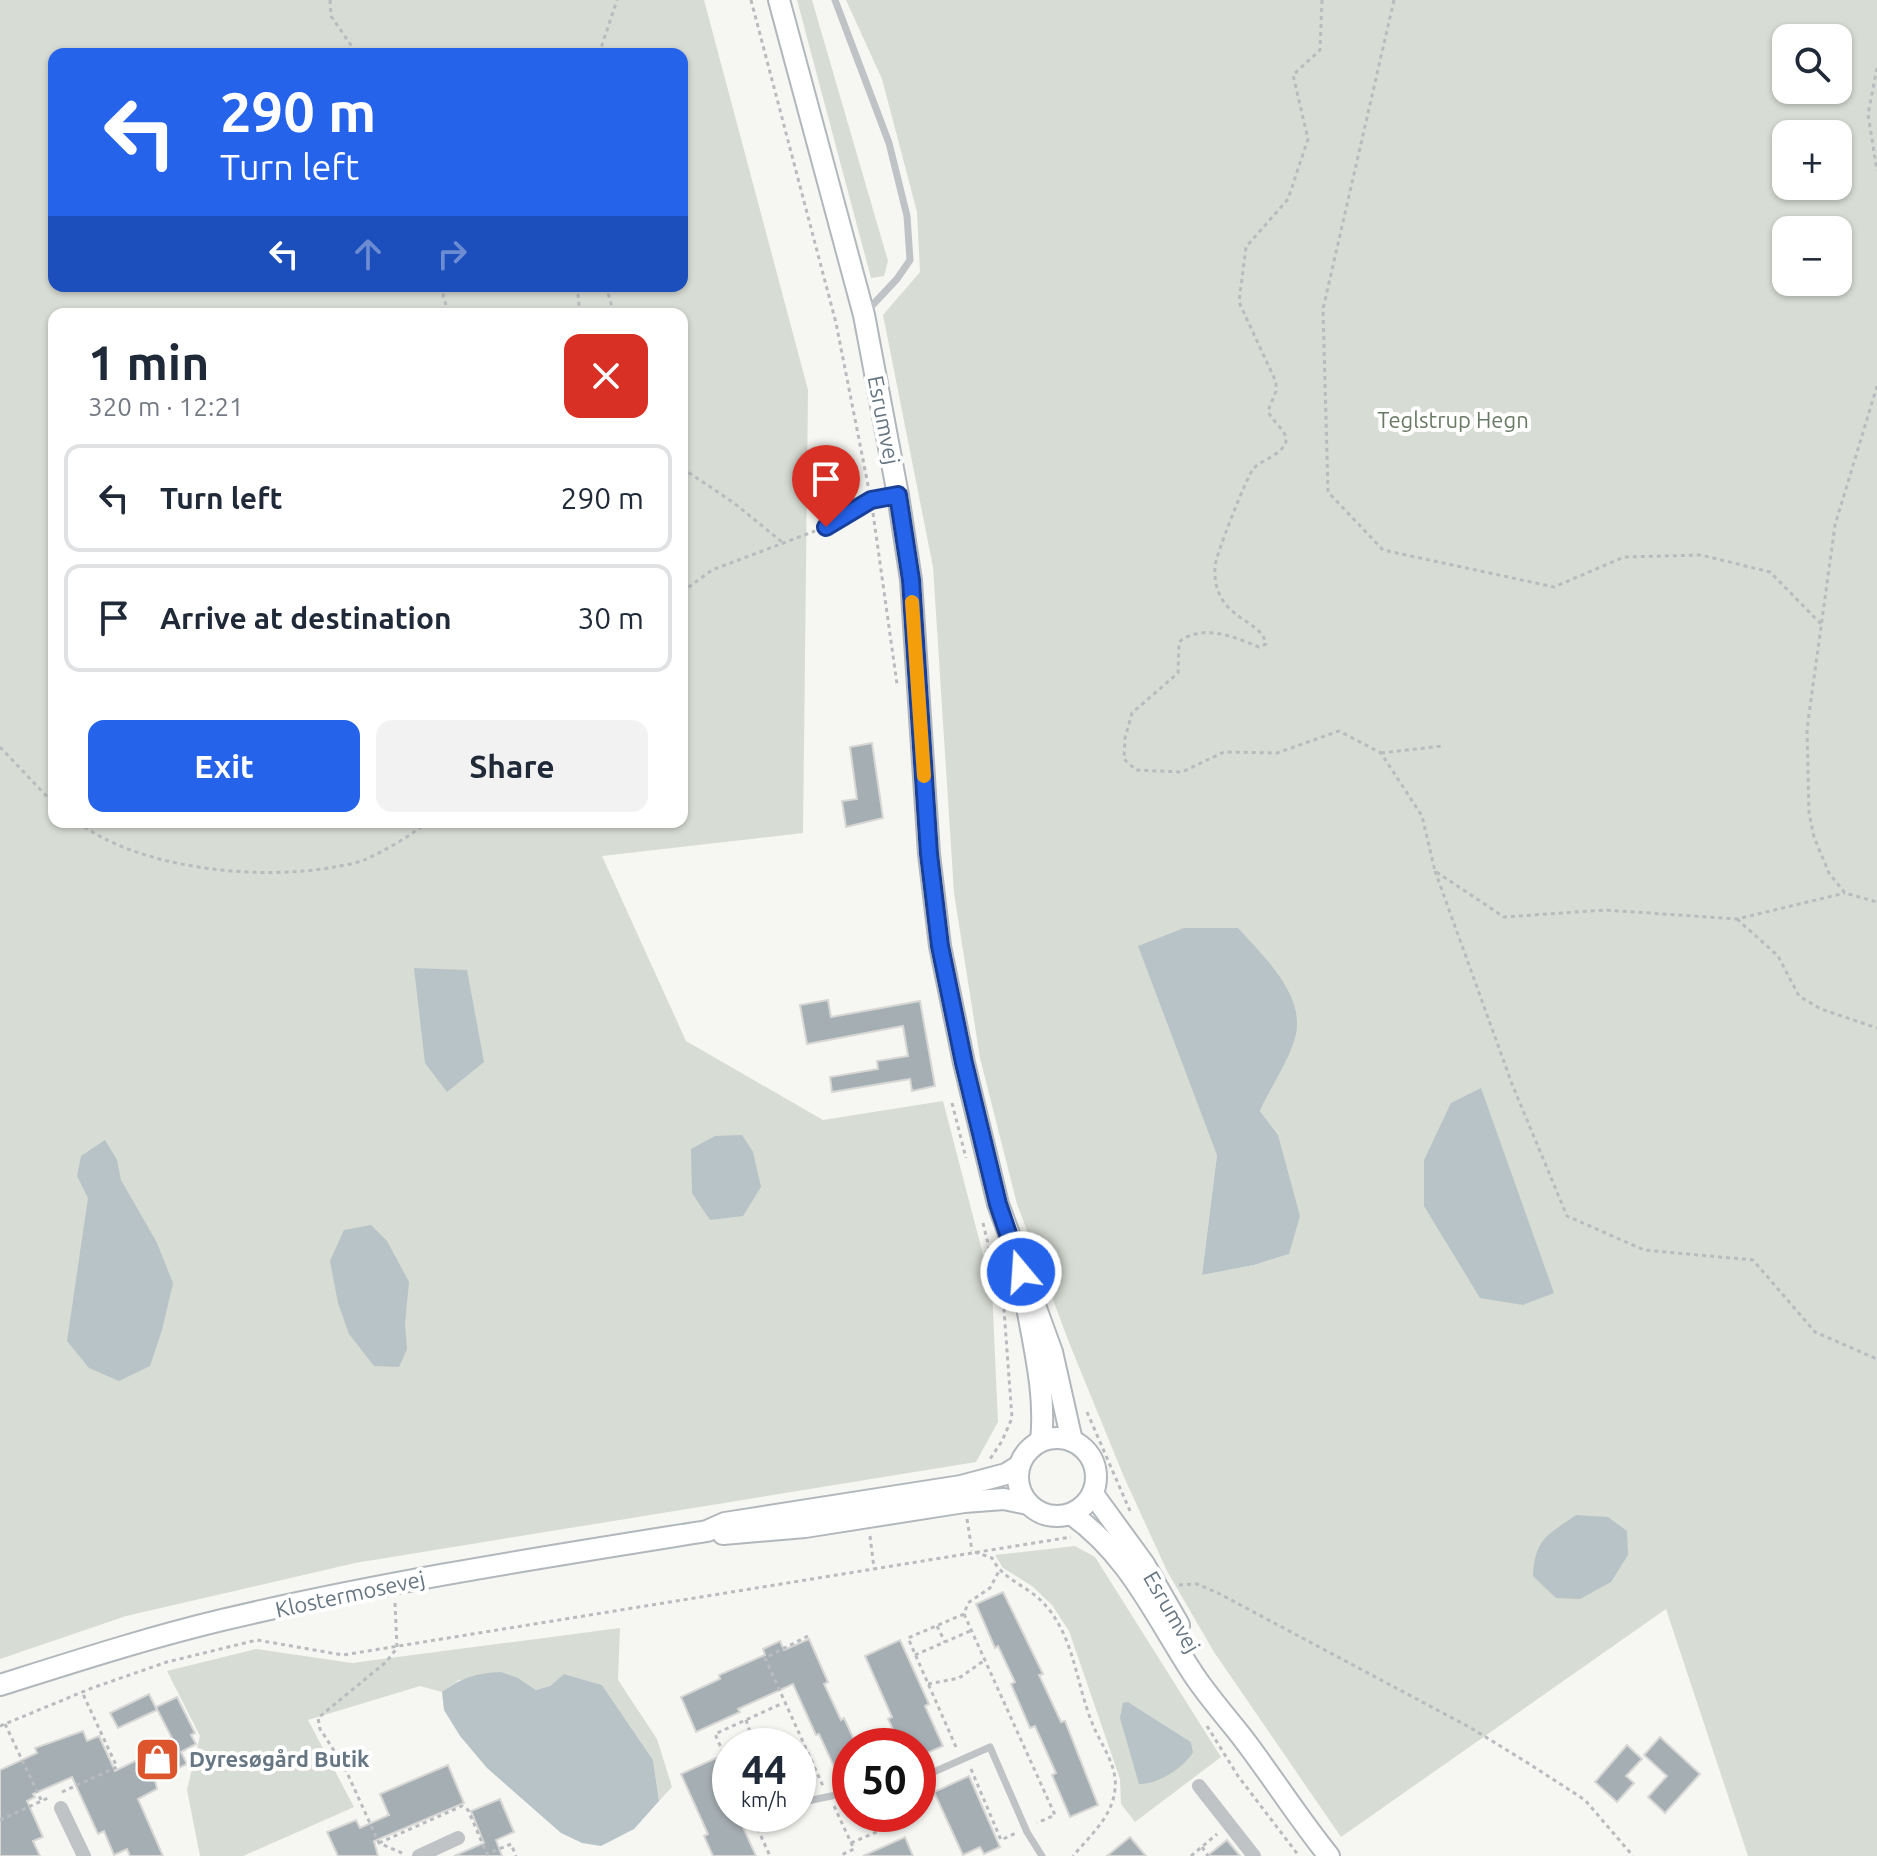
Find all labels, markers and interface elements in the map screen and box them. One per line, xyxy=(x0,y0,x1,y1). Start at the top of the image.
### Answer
map controls xyxy=(1772,24,1852,296)
button: search xyxy=(1772,24,1852,104)
icon: left xyxy=(88,80,192,184)
text: 290 m xyxy=(220,80,376,143)
button: + xyxy=(1772,120,1852,200)
text: Turn left xyxy=(220,146,359,187)
button: − xyxy=(1772,216,1852,296)
icon: left xyxy=(262,232,306,276)
icon: ahead xyxy=(346,232,390,276)
icon: right xyxy=(430,232,474,276)
button: close xyxy=(564,334,648,418)
text: 1 min xyxy=(88,335,209,389)
street label: Esrumvej xyxy=(864,373,905,466)
text: 320 m · 12:21 xyxy=(88,392,244,421)
park label: Teglstrup Hegn xyxy=(1377,407,1529,432)
pin xyxy=(792,445,860,527)
icon: arrive xyxy=(804,457,848,501)
icon: left xyxy=(92,476,136,520)
text: Turn left xyxy=(160,481,282,515)
text: 290 m xyxy=(560,481,644,515)
icon: arrive xyxy=(92,596,136,640)
text: Arrive at destination xyxy=(160,601,452,635)
text: 30 m xyxy=(577,601,644,635)
button: Exit xyxy=(88,720,360,812)
button: Share xyxy=(376,720,648,812)
position arrow xyxy=(979,1230,1063,1314)
street label: Klostermosevej xyxy=(273,1565,427,1622)
street label: Esrumvej xyxy=(1139,1567,1206,1657)
speed limit sign: 50 xyxy=(832,1728,936,1832)
shop icon: Dyresøgård Butik xyxy=(134,1735,182,1783)
place label: Dyresøgård Butik xyxy=(189,1746,370,1771)
text: 44 xyxy=(741,1747,787,1792)
text: km/h xyxy=(741,1788,787,1811)

